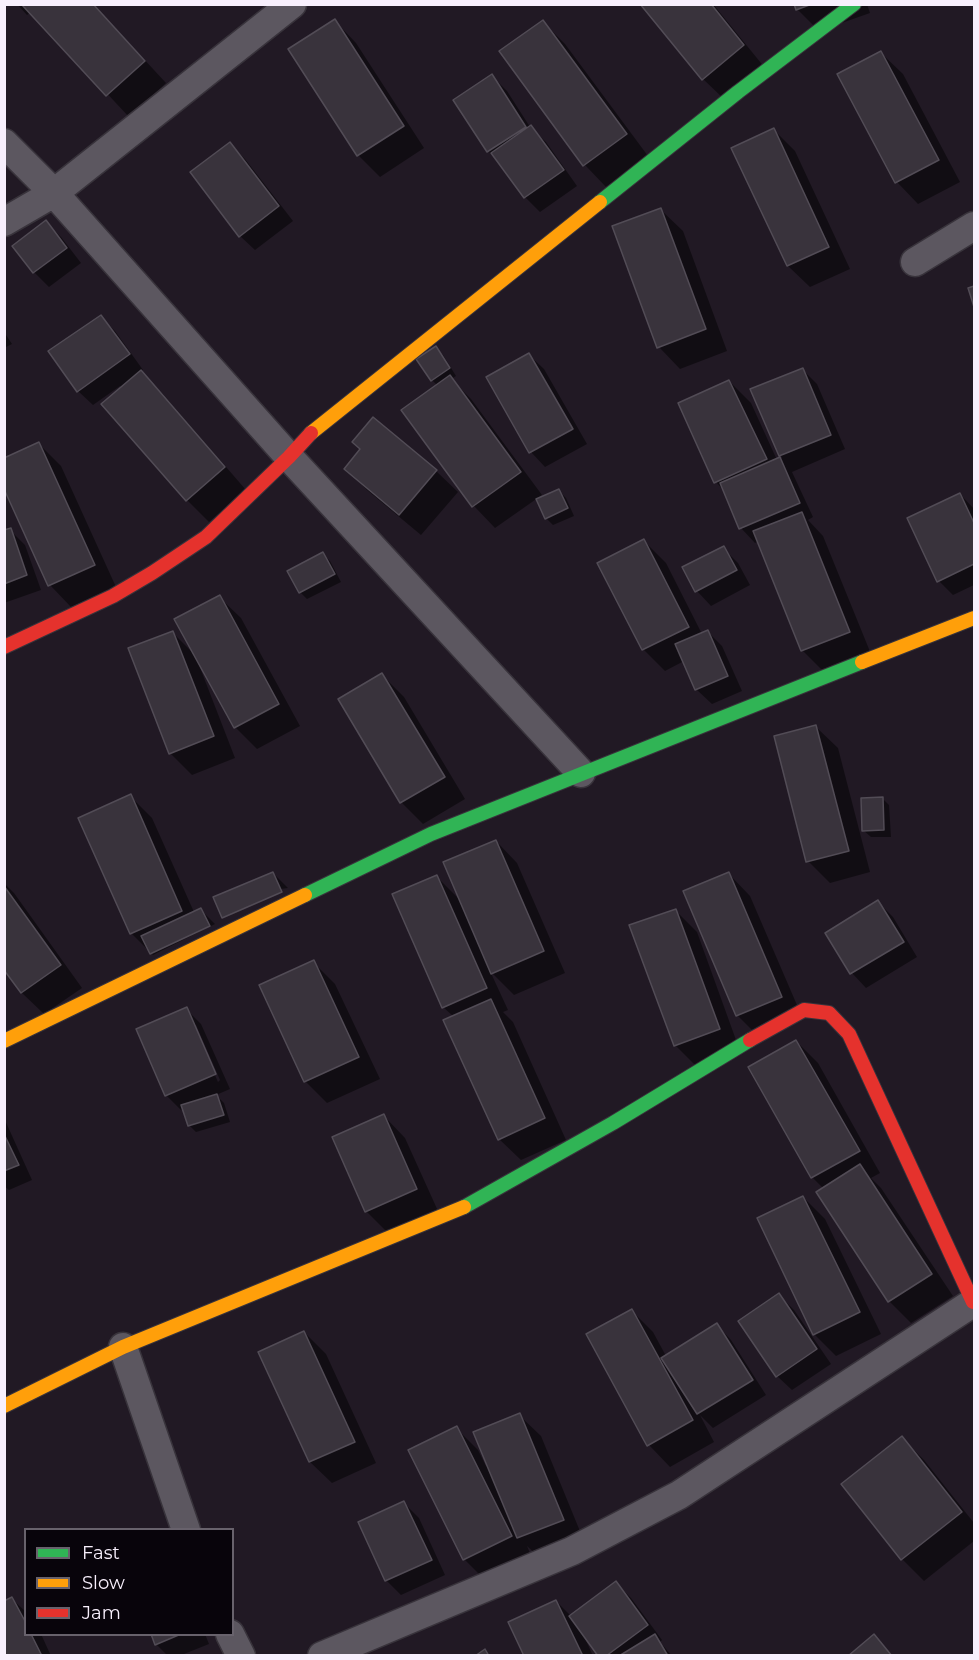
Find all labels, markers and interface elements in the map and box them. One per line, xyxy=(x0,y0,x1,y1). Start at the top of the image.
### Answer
legend xyxy=(24,1528,234,1636)
text: Fast xyxy=(82,1542,120,1564)
text: Slow xyxy=(82,1572,125,1594)
text: Jam xyxy=(82,1602,121,1624)

